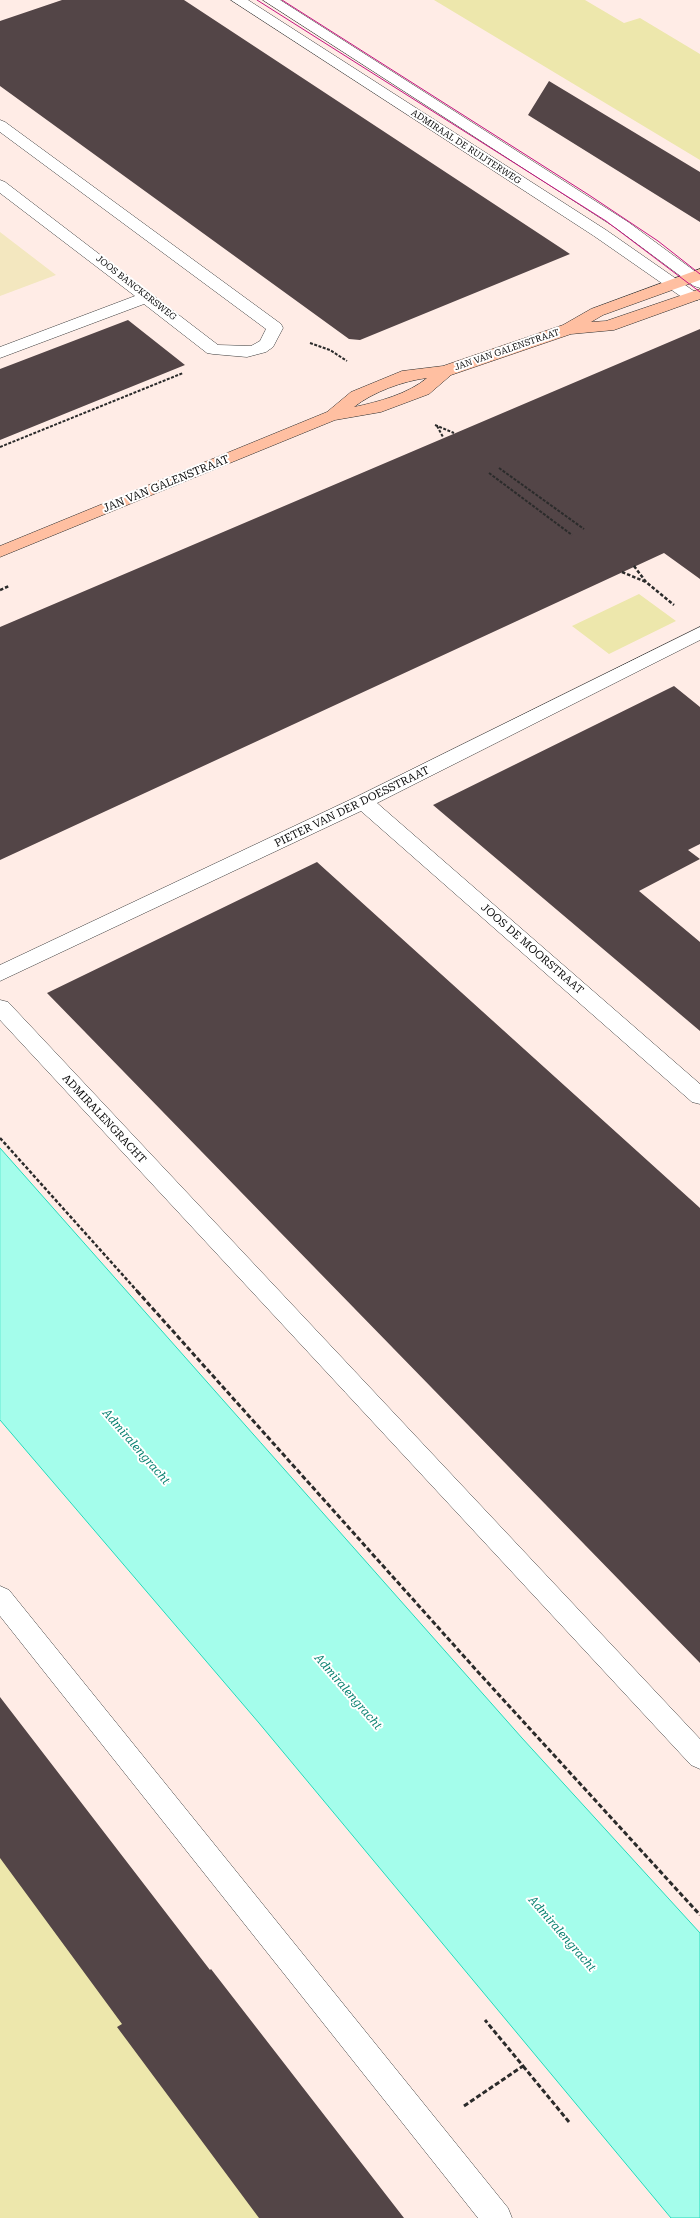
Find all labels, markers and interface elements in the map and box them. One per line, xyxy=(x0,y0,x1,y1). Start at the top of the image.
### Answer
street label: ADMIRAAL DE RUIJTERWEG xyxy=(409,107,523,187)
street label: JOOS BANCKERSWEG xyxy=(94,253,178,323)
street label: JAN VAN GALENSTRAAT xyxy=(453,327,561,373)
street label: JAN VAN GALENSTRAAT xyxy=(101,453,231,515)
street label: PIETER VAN DER DOESSTRAAT xyxy=(272,764,432,850)
street label: JOOS DE MOORSTRAAT xyxy=(478,901,586,997)
street label: ADMIRALENGRACHT xyxy=(59,1072,149,1166)
water label: Admiralengracht xyxy=(99,1406,173,1488)
water label: Admiralengracht xyxy=(311,1651,385,1733)
water label: Admiralengracht xyxy=(525,1893,599,1975)

